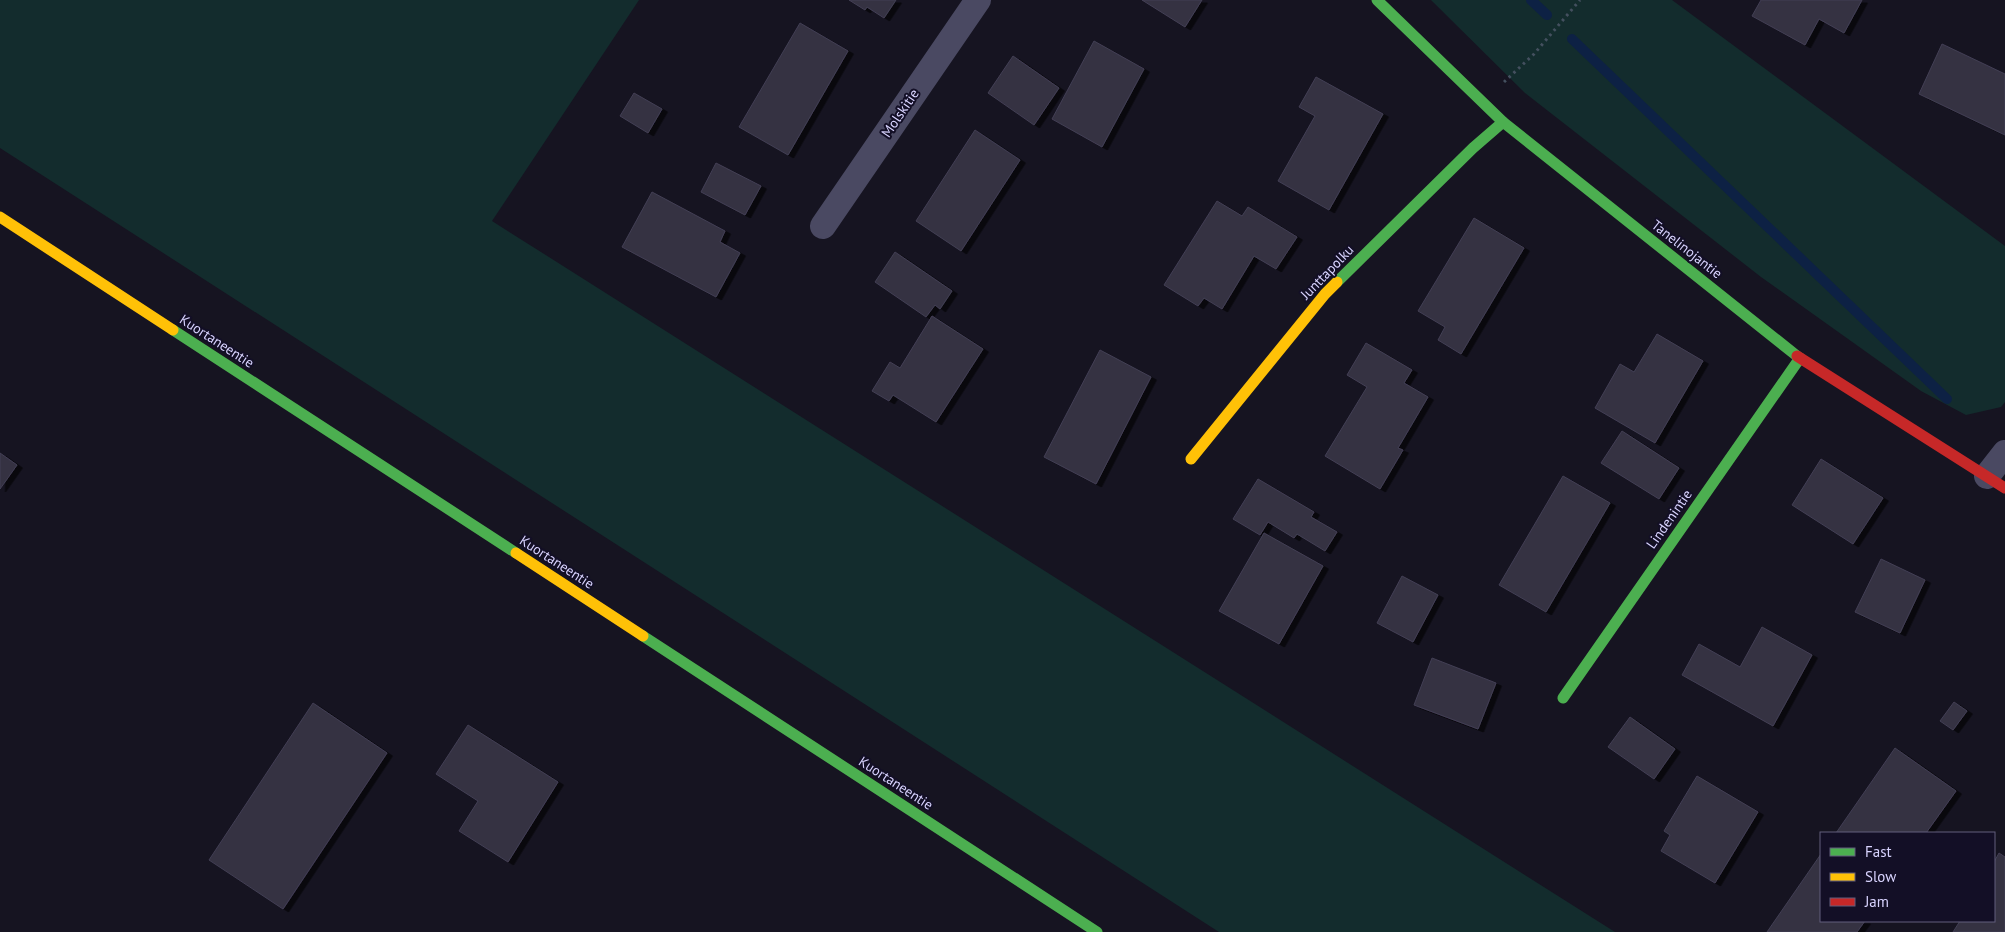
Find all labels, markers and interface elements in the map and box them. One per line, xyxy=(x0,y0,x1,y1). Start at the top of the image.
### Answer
street label: Molskitie xyxy=(877,85,923,141)
street label: Tanelinojantie xyxy=(1648,216,1726,282)
street label: Junttapolku xyxy=(1296,241,1357,304)
street label: Kuortaneentie xyxy=(176,310,258,372)
street label: Lindenintie xyxy=(1642,486,1696,552)
street label: Kuortaneentie xyxy=(516,531,598,593)
street label: Kuortaneentie xyxy=(855,752,937,814)
legend xyxy=(1820,832,1995,922)
text: Fast xyxy=(1865,842,1892,861)
text: Slow xyxy=(1865,867,1896,886)
text: Jam xyxy=(1864,892,1889,911)

